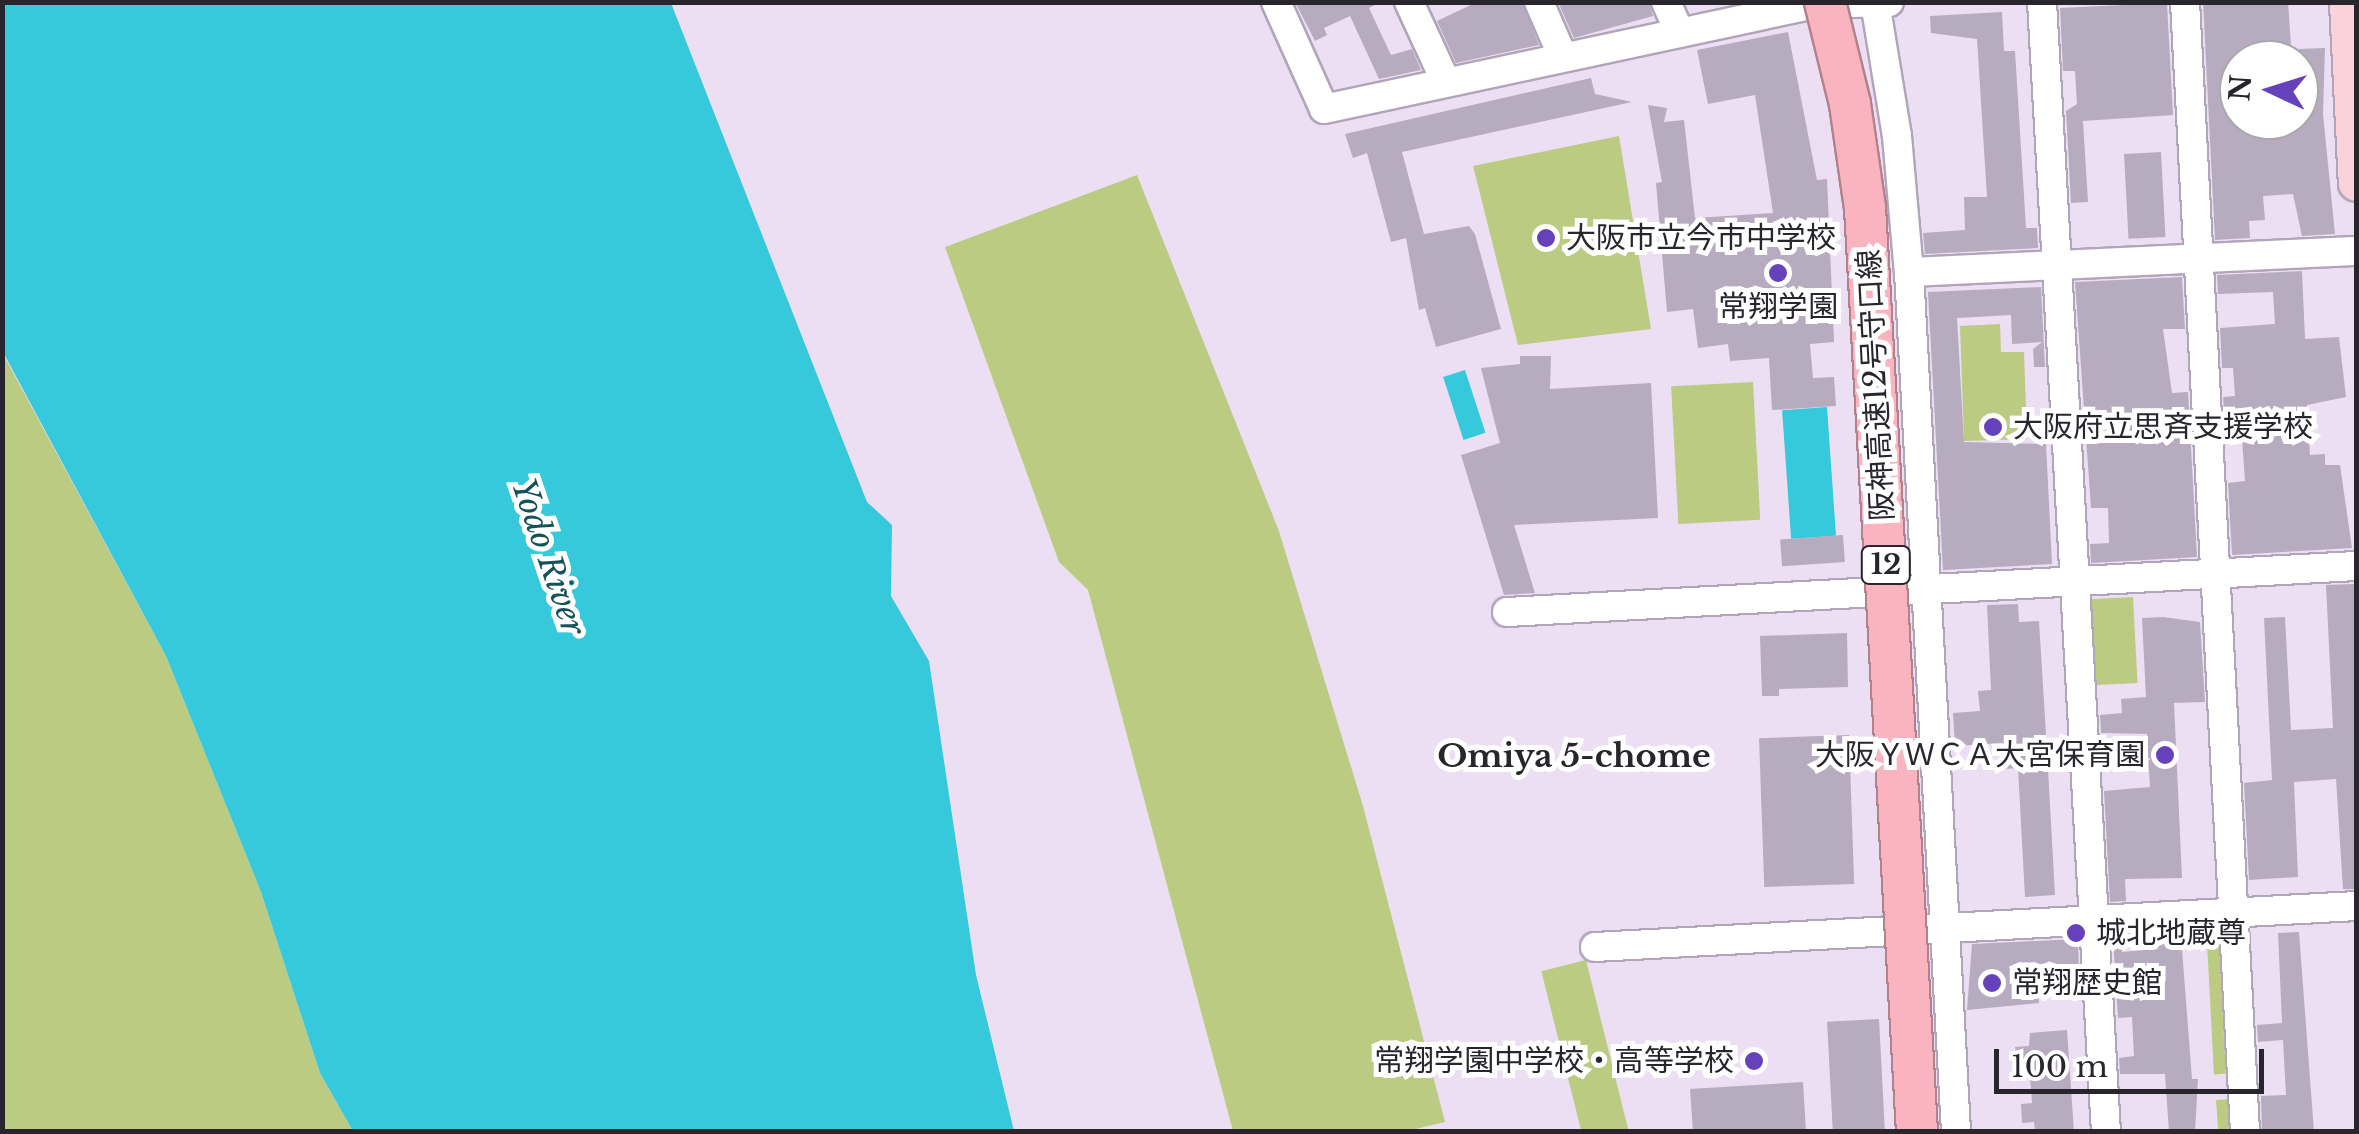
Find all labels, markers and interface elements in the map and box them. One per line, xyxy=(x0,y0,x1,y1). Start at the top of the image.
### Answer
north arrow xyxy=(2219,40,2319,140)
text: N xyxy=(2222,74,2259,102)
place label: 大阪市立今市中学校 xyxy=(1566,220,1836,256)
marker: 大阪市立今市中学校 xyxy=(1535,227,1557,249)
street label: 阪神高速12号守口線 xyxy=(1851,248,1901,522)
marker: 常翔学園 xyxy=(1767,262,1789,284)
place label: 常翔学園 xyxy=(1718,289,1838,325)
place label: 大阪府立思斉支援学校 xyxy=(2013,409,2313,445)
marker: 大阪府立思斉支援学校 xyxy=(1982,416,2004,438)
water label: Yodo River xyxy=(503,474,593,640)
road number: 12 xyxy=(1858,542,1914,588)
district label: Omiya 5-chome xyxy=(1437,737,1711,775)
place label: 大阪ＹＷＣＡ大宮保育園 xyxy=(1815,737,2145,773)
marker: 大阪ＹＷＣＡ大宮保育園 xyxy=(2154,744,2176,766)
place label: 城北地蔵尊 xyxy=(2096,915,2246,951)
marker: 城北地蔵尊 xyxy=(2065,922,2087,944)
place label: 常翔歴史館 xyxy=(2012,965,2162,1001)
marker: 常翔歴史館 xyxy=(1981,972,2003,994)
scale bar xyxy=(1999,1029,2269,1091)
place label: 常翔学園中学校・高等学校 xyxy=(1374,1043,1734,1079)
text: 100 m xyxy=(2011,1048,2108,1085)
marker: 常翔学園中学校・高等学校 xyxy=(1743,1050,1765,1072)

